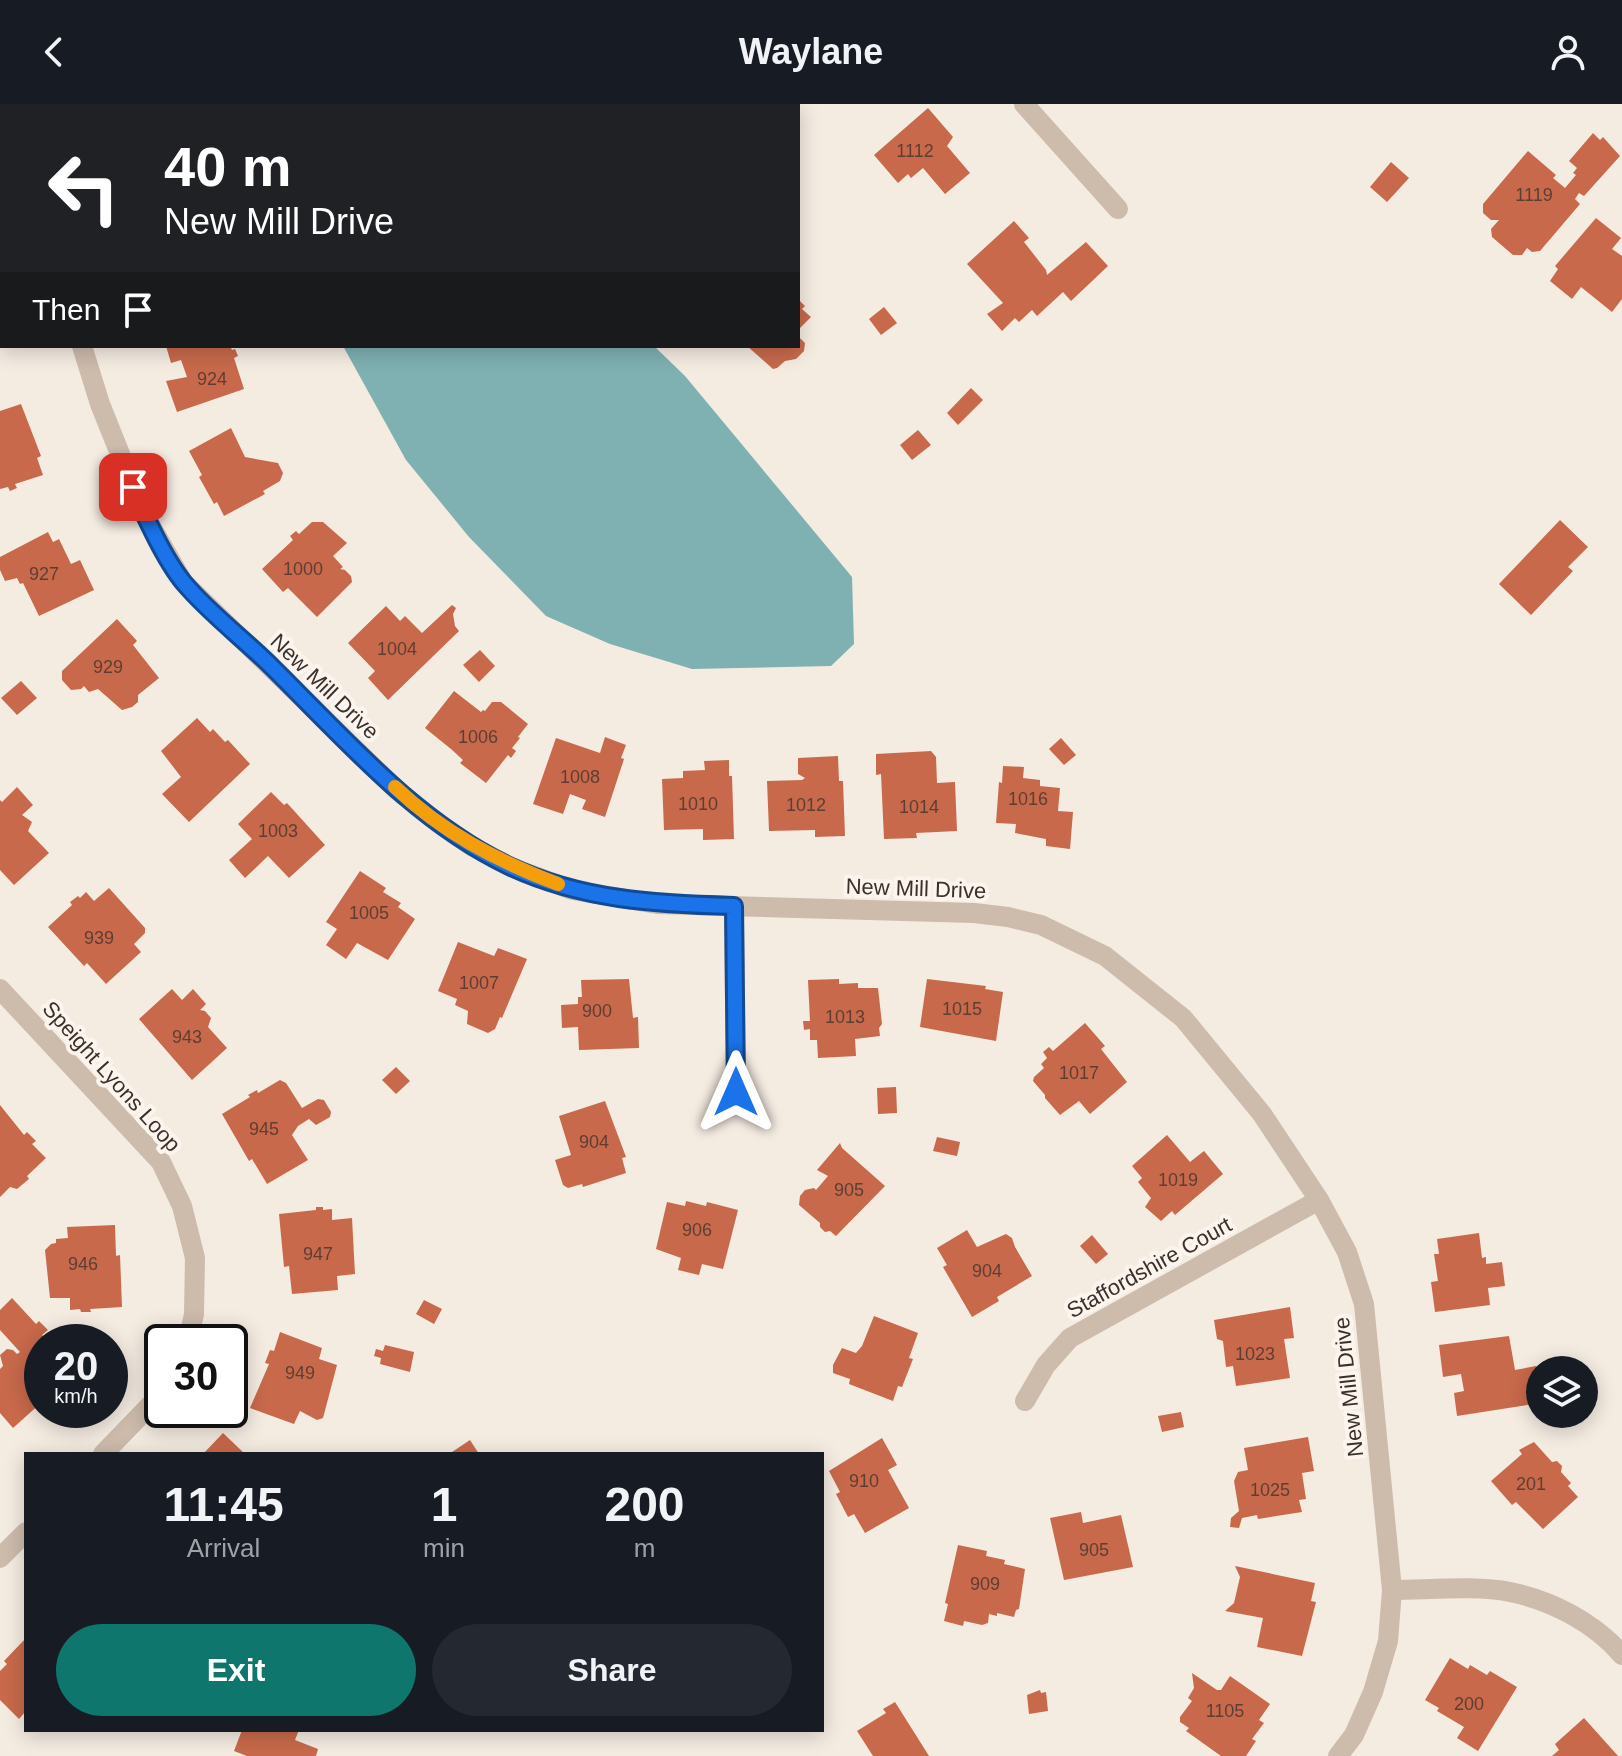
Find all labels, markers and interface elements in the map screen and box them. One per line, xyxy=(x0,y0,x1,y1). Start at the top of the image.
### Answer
icon: back xyxy=(32,30,76,74)
icon: person xyxy=(1546,30,1590,74)
text: Waylane xyxy=(739,31,883,72)
text: 40 m xyxy=(164,135,292,198)
icon: left xyxy=(32,136,136,240)
house number: 1112 xyxy=(896,141,934,161)
house number: 1119 xyxy=(1515,185,1553,205)
text: New Mill Drive xyxy=(164,201,394,242)
icon: arrive xyxy=(116,288,160,332)
text: Then xyxy=(32,293,100,326)
house number: 924 xyxy=(197,369,227,389)
pin xyxy=(99,453,167,521)
icon: arrive xyxy=(111,465,155,509)
house number: 1000 xyxy=(283,559,323,579)
house number: 927 xyxy=(29,564,59,584)
street label: New Mill Drive xyxy=(265,629,384,744)
house number: 1004 xyxy=(377,639,417,659)
house number: 929 xyxy=(93,657,123,677)
house number: 1006 xyxy=(458,727,498,747)
house number: 1008 xyxy=(560,767,600,787)
house number: 1016 xyxy=(1008,789,1048,809)
house number: 1010 xyxy=(678,794,718,814)
house number: 1012 xyxy=(786,795,826,815)
house number: 1014 xyxy=(899,797,939,817)
house number: 1003 xyxy=(258,821,298,841)
street label: New Mill Drive xyxy=(845,874,987,903)
house number: 1005 xyxy=(349,903,389,923)
house number: 939 xyxy=(84,928,114,948)
house number: 1007 xyxy=(459,973,499,993)
street label: Speight Lyons Loop xyxy=(38,996,186,1157)
house number: 1015 xyxy=(942,999,982,1019)
house number: 900 xyxy=(582,1001,612,1021)
house number: 1013 xyxy=(825,1007,865,1027)
house number: 943 xyxy=(172,1027,202,1047)
position arrow xyxy=(694,1050,778,1134)
house number: 1017 xyxy=(1059,1063,1099,1083)
house number: 945 xyxy=(249,1119,279,1139)
house number: 904 xyxy=(579,1132,609,1152)
house number: 1019 xyxy=(1158,1170,1198,1190)
house number: 905 xyxy=(834,1180,864,1200)
street label: Staffordshire Court xyxy=(1063,1212,1236,1323)
house number: 906 xyxy=(682,1220,712,1240)
house number: 947 xyxy=(303,1244,333,1264)
house number: 946 xyxy=(68,1254,98,1274)
house number: 904 xyxy=(972,1261,1002,1281)
street label: New Mill Drive xyxy=(1329,1316,1368,1458)
speed limit sign: 30 xyxy=(144,1324,248,1428)
text: 20 xyxy=(54,1344,98,1388)
house number: 1023 xyxy=(1235,1344,1275,1364)
map controls xyxy=(1526,1356,1598,1428)
button: layers xyxy=(1526,1356,1598,1428)
house number: 949 xyxy=(285,1363,315,1383)
text: km/h xyxy=(54,1385,98,1407)
house number: 910 xyxy=(849,1471,879,1491)
house number: 201 xyxy=(1516,1474,1546,1494)
text: 11:45 xyxy=(163,1478,284,1531)
text: 1 xyxy=(431,1478,457,1531)
text: 200 xyxy=(604,1478,685,1531)
house number: 1025 xyxy=(1250,1480,1290,1500)
text: Arrival xyxy=(187,1533,260,1563)
text: min xyxy=(423,1533,465,1563)
text: m xyxy=(634,1533,655,1563)
house number: 905 xyxy=(1079,1540,1109,1560)
house number: 909 xyxy=(970,1574,1000,1594)
button: Exit xyxy=(56,1624,416,1716)
button: Share xyxy=(432,1624,792,1716)
house number: 200 xyxy=(1454,1694,1484,1714)
house number: 1105 xyxy=(1206,1701,1244,1721)

